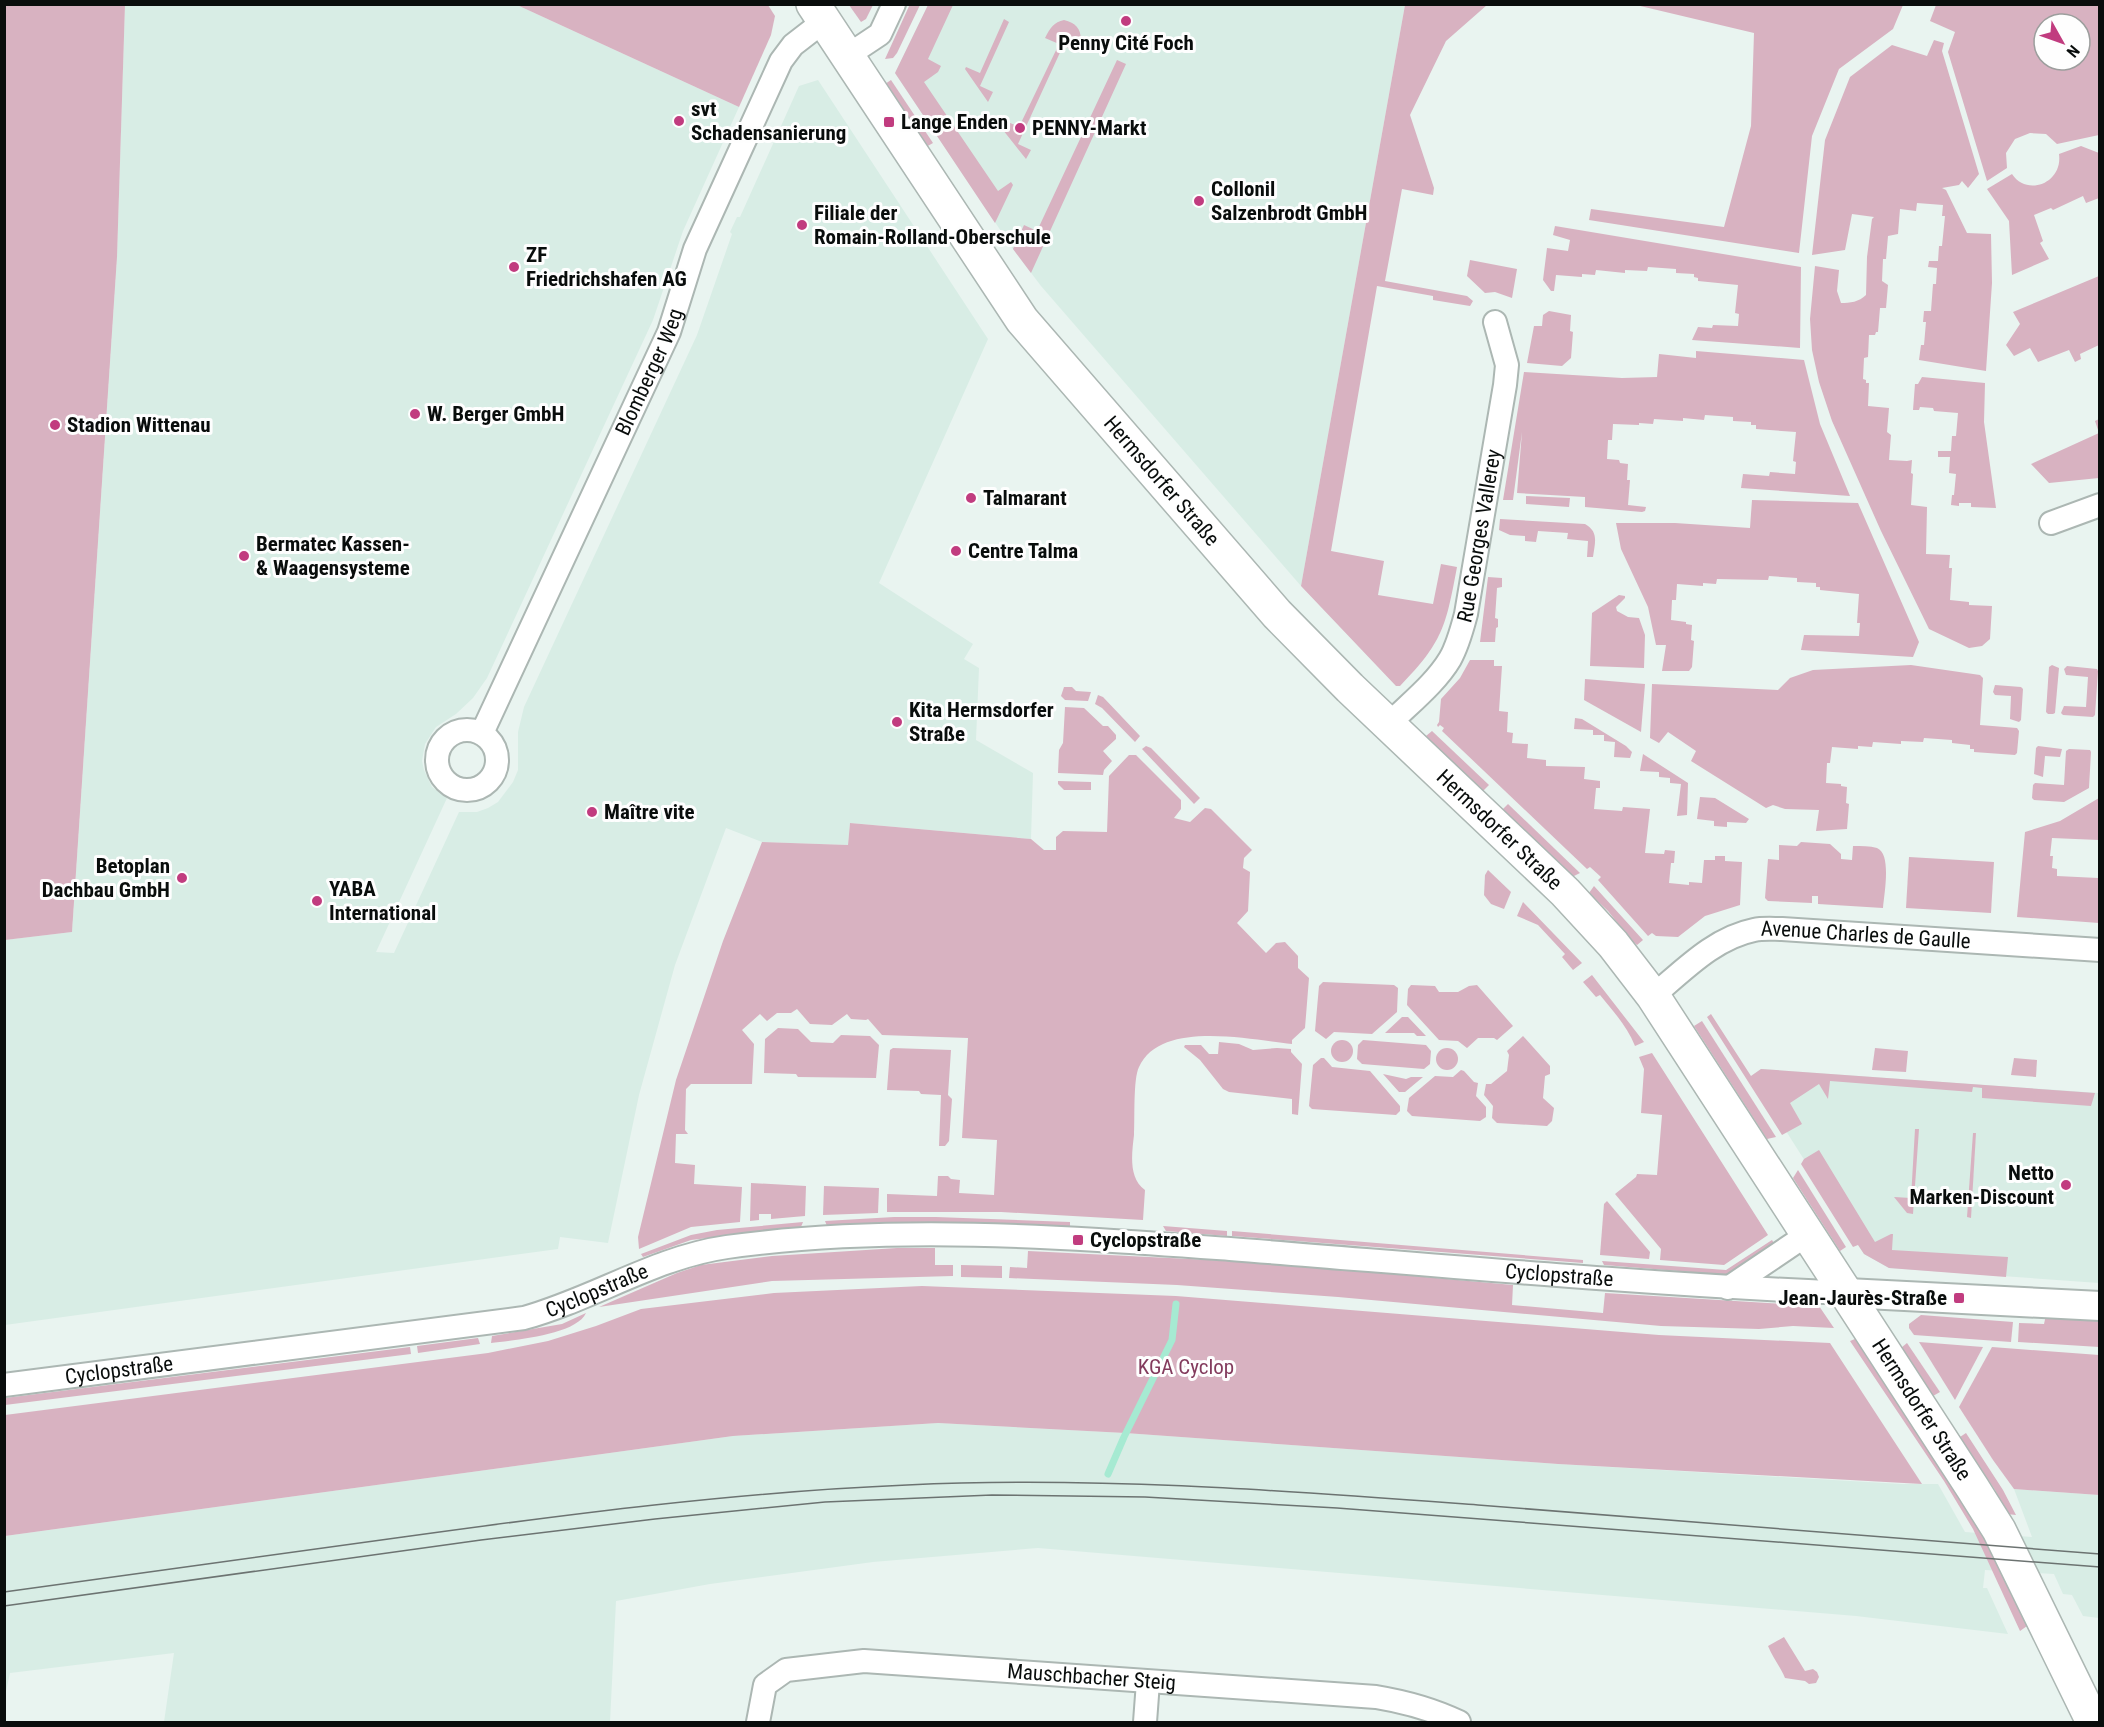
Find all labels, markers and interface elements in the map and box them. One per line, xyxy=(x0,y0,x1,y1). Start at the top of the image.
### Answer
north arrow xyxy=(2032,12,2092,72)
marker: Penny Cité Foch xyxy=(1119,14,1133,28)
place label: Penny Cité Foch xyxy=(1058,31,1194,55)
text: N xyxy=(2063,41,2084,61)
place label: svt Schadensanierung xyxy=(691,97,846,145)
place label: Lange Enden xyxy=(901,110,1008,134)
marker: svt Schadensanierung xyxy=(672,114,686,128)
marker: Lange Enden xyxy=(882,115,896,129)
place label: PENNY-Markt xyxy=(1032,116,1146,140)
marker: PENNY-Markt xyxy=(1013,121,1027,135)
place label: Collonil Salzenbrodt GmbH xyxy=(1211,177,1368,225)
marker: Collonil Salzenbrodt GmbH xyxy=(1192,194,1206,208)
place label: Filiale der Romain-Rolland-Oberschule xyxy=(814,201,1051,249)
marker: Filiale der Romain-Rolland-Oberschule xyxy=(795,218,809,232)
place label: ZF Friedrichshafen AG xyxy=(526,243,687,291)
marker: ZF Friedrichshafen AG xyxy=(507,260,521,274)
street label: Blomberger Weg xyxy=(611,306,688,439)
place label: W. Berger GmbH xyxy=(427,402,564,426)
marker: W. Berger GmbH xyxy=(408,407,422,421)
street label: Hermsdorfer Straße xyxy=(1099,411,1224,551)
place label: Stadion Wittenau xyxy=(67,413,211,437)
marker: Stadion Wittenau xyxy=(48,418,62,432)
street label: Rue Georges Vallerey xyxy=(1452,447,1506,625)
place label: Talmarant xyxy=(983,486,1067,510)
marker: Talmarant xyxy=(964,491,978,505)
place label: Bermatec Kassen- & Waagensysteme xyxy=(256,532,410,580)
place label: Centre Talma xyxy=(968,539,1078,563)
marker: Centre Talma xyxy=(949,544,963,558)
marker: Bermatec Kassen- & Waagensysteme xyxy=(237,549,251,563)
place label: Kita Hermsdorfer Straße xyxy=(909,698,1054,746)
marker: Kita Hermsdorfer Straße xyxy=(890,715,904,729)
street label: Hermsdorfer Straße xyxy=(1432,765,1567,895)
place label: Maître vite xyxy=(604,800,695,824)
marker: Maître vite xyxy=(585,805,599,819)
place label: Betoplan Dachbau GmbH xyxy=(42,854,170,902)
marker: Betoplan Dachbau GmbH xyxy=(175,871,189,885)
place label: YABA International xyxy=(329,877,436,925)
marker: YABA International xyxy=(310,894,324,908)
street label: Avenue Charles de Gaulle xyxy=(1761,917,1971,953)
place label: Netto Marken-Discount xyxy=(1910,1161,2054,1209)
marker: Netto Marken-Discount xyxy=(2059,1178,2073,1192)
place label: Cyclopstraße xyxy=(1090,1228,1201,1252)
marker: Cyclopstraße xyxy=(1071,1233,1085,1247)
street label: Cyclopstraße xyxy=(542,1259,652,1322)
street label: Cyclopstraße xyxy=(1504,1259,1614,1291)
place label: Jean-Jaurès-Straße xyxy=(1778,1286,1947,1310)
marker: Jean-Jaurès-Straße xyxy=(1952,1291,1966,1305)
street label: Hermsdorfer Straße xyxy=(1867,1334,1976,1485)
street label: Cyclopstraße xyxy=(64,1351,175,1389)
park label: KGA Cyclop xyxy=(1138,1355,1234,1379)
street label: Mauschbacher Steig xyxy=(1006,1659,1177,1695)

